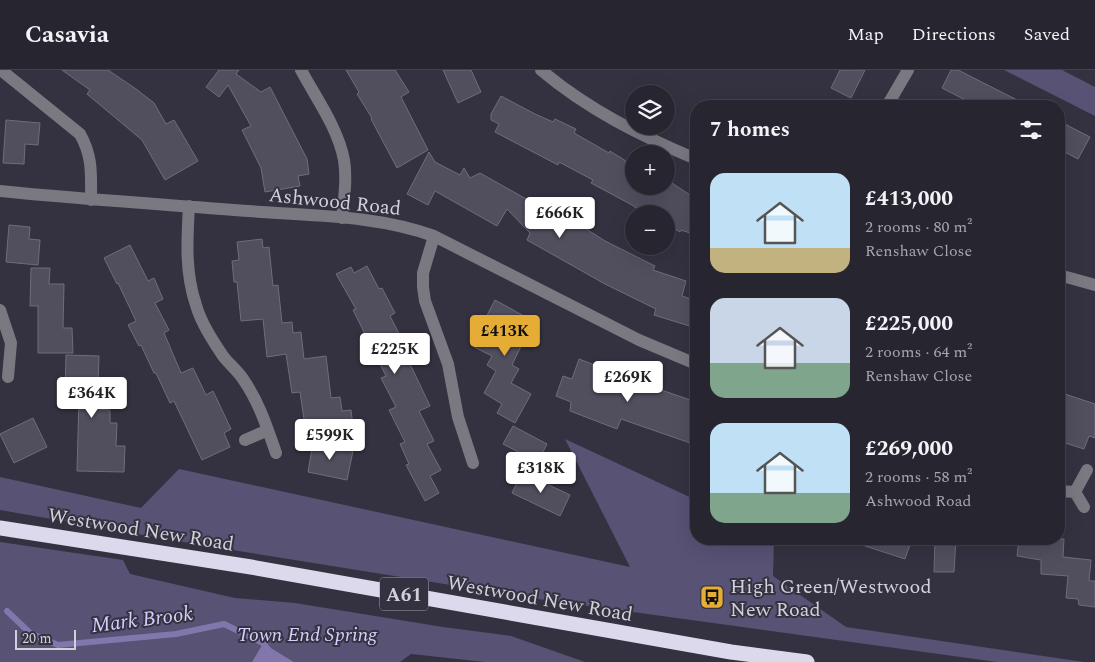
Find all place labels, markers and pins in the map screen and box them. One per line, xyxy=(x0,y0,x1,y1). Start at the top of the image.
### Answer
pin: £666K xyxy=(525,196,595,239)
pin: £413K xyxy=(470,314,540,357)
pin: £225K xyxy=(360,332,430,375)
pin: £269K xyxy=(593,360,663,403)
pin: £364K xyxy=(57,376,127,419)
pin: £599K xyxy=(295,418,365,461)
pin: £318K xyxy=(506,452,576,494)
place label: High Green/Westwood New Road xyxy=(730,572,932,625)
bus stop icon: High Green/Westwood New Road xyxy=(699,584,725,610)

